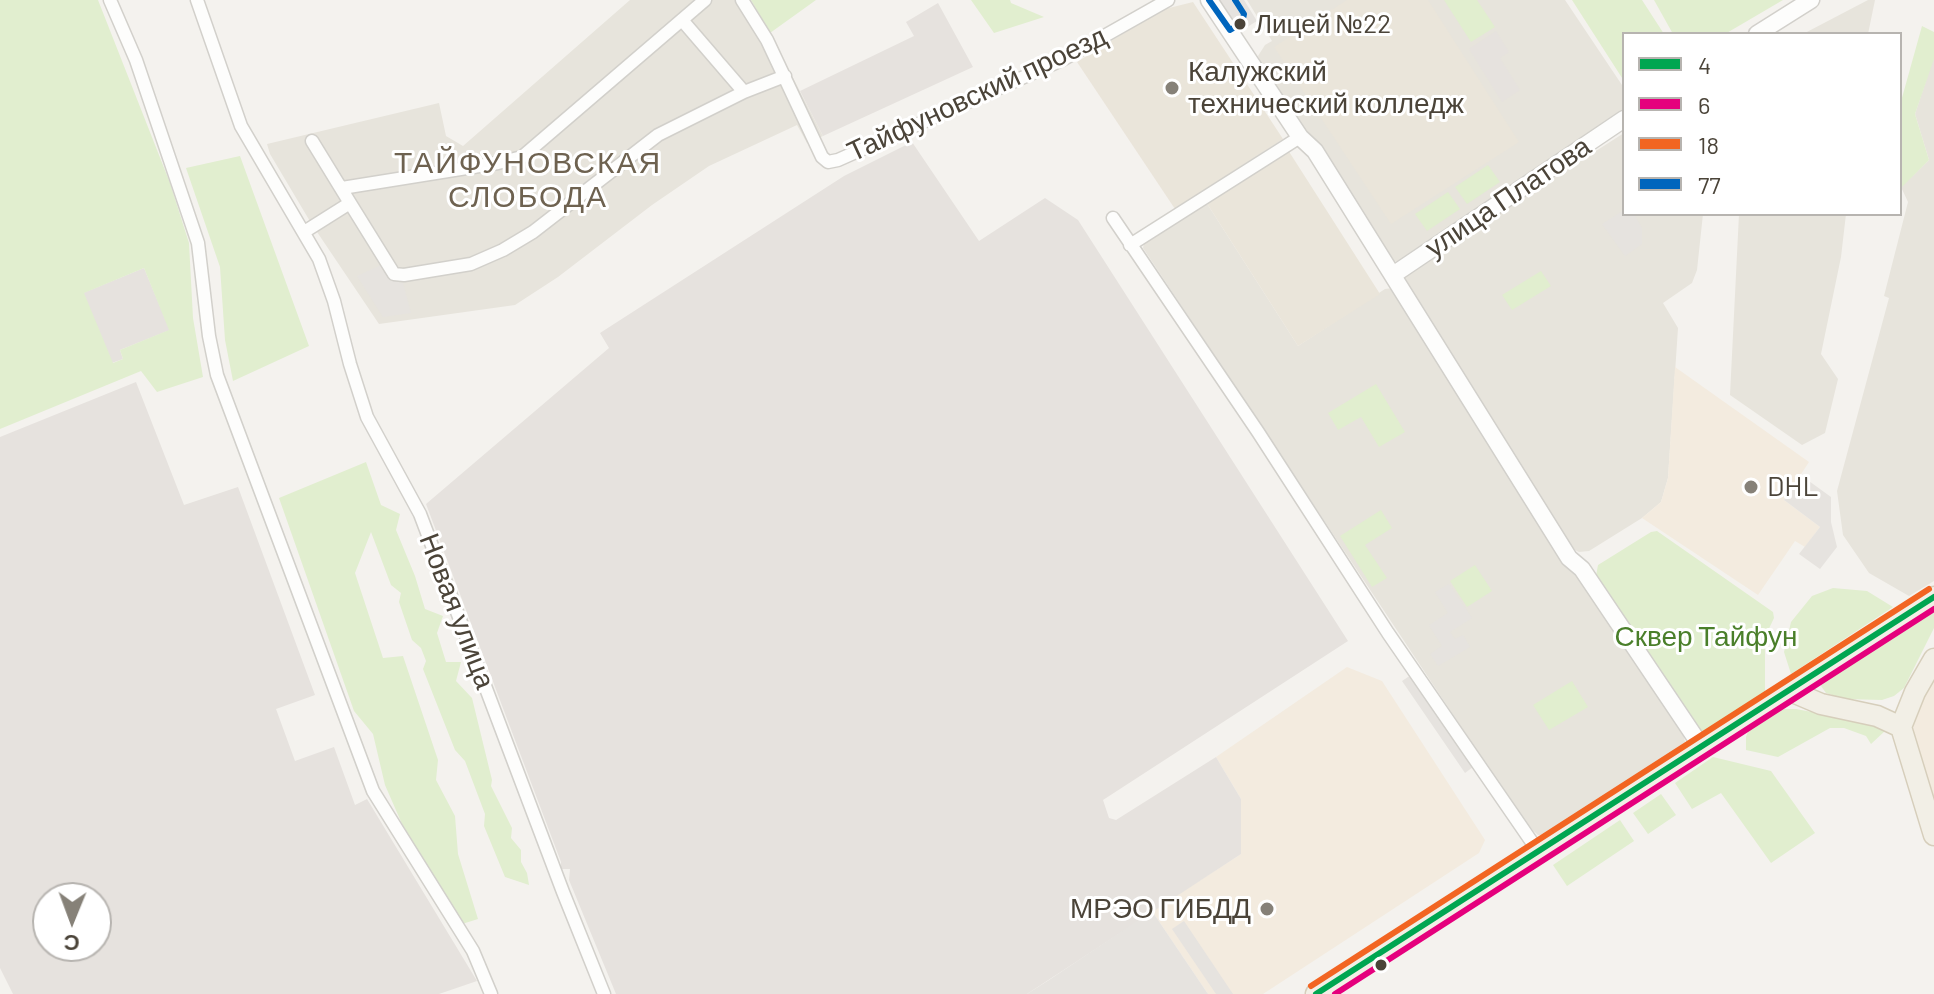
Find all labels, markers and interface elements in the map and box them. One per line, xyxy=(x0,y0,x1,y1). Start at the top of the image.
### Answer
place label: Лицей №22 xyxy=(1255,8,1391,40)
marker: Лицей №22 xyxy=(1232,16,1248,32)
street label: Тайфуновский проезд xyxy=(842,19,1112,169)
legend xyxy=(1622,32,1902,216)
text: 4 xyxy=(1698,50,1711,79)
place label: Калужский технический колледж xyxy=(1188,55,1464,121)
marker: Калужский технический колледж xyxy=(1163,79,1181,97)
text: 6 xyxy=(1698,90,1710,119)
street label: улица Платова xyxy=(1419,129,1597,265)
text: 18 xyxy=(1698,130,1719,159)
district label: ТАЙФУНОВСКАЯ СЛОБОДА xyxy=(394,145,662,216)
text: 77 xyxy=(1698,170,1721,199)
place label: DHL xyxy=(1767,470,1819,504)
marker: DHL xyxy=(1742,478,1760,496)
street label: Новая улица xyxy=(412,529,502,693)
park label: Сквер Тайфун xyxy=(1614,620,1798,654)
north arrow xyxy=(32,882,112,962)
place label: МРЭО ГИБДД xyxy=(1070,892,1251,926)
marker: МРЭО ГИБДД xyxy=(1258,900,1276,918)
text: С xyxy=(63,931,80,957)
unlabelled marker xyxy=(1373,957,1389,973)

